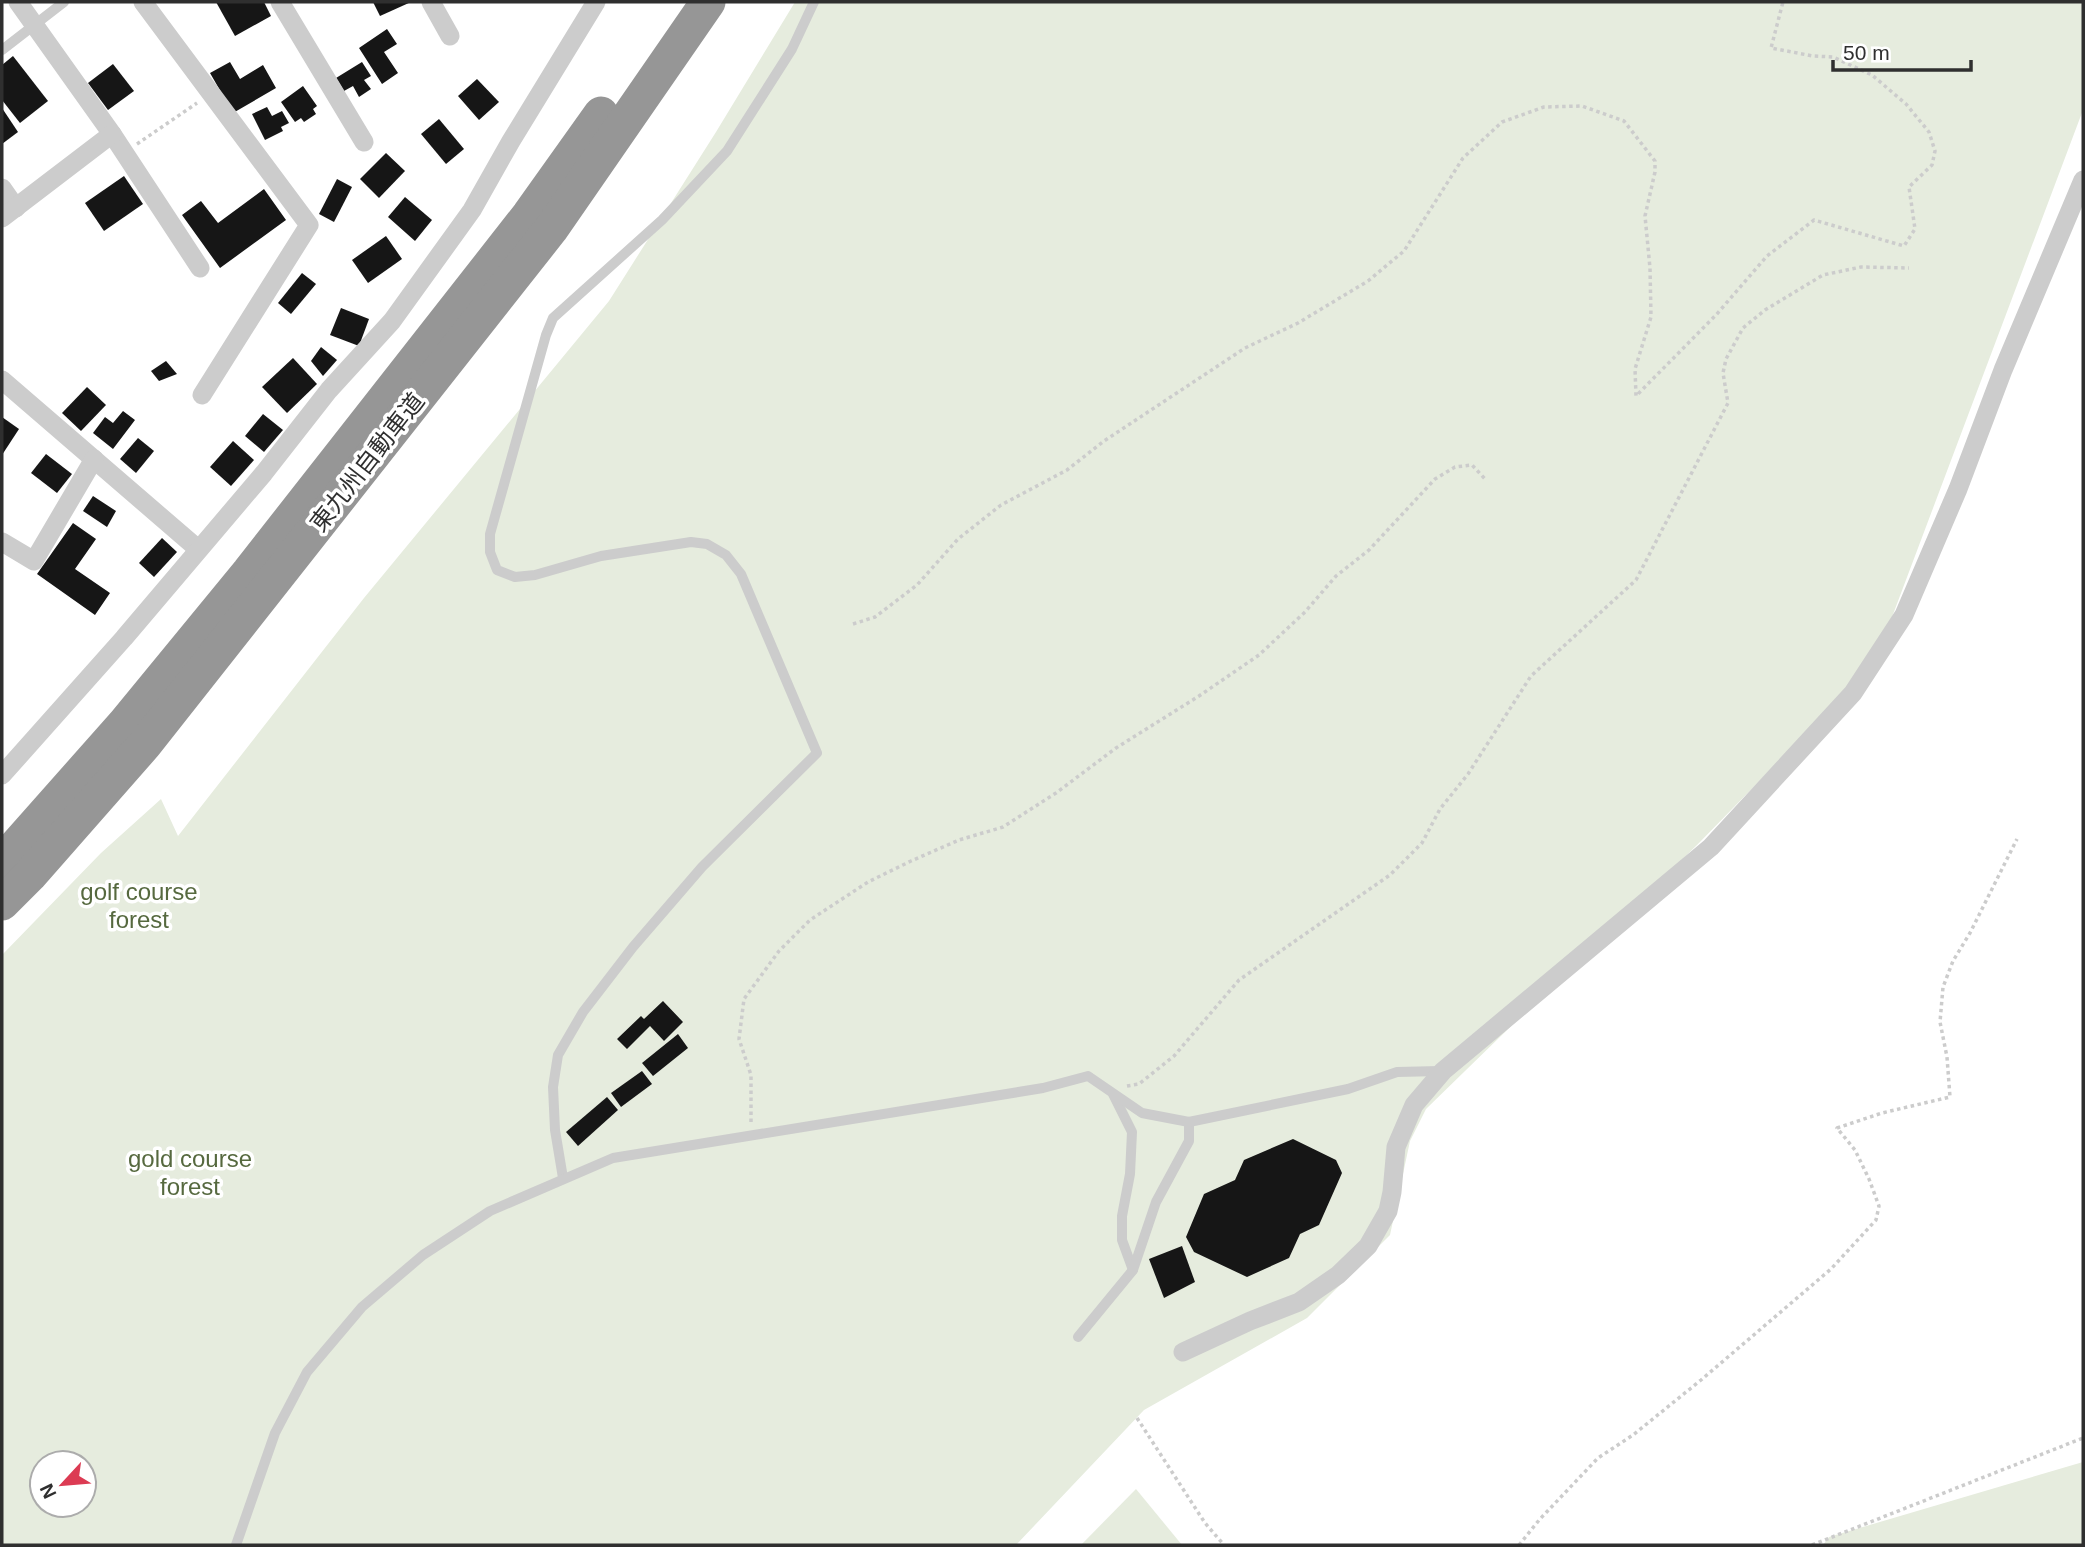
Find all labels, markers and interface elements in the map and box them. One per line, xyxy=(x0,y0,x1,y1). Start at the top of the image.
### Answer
scale bar xyxy=(1833,28,1971,72)
text: 50 m xyxy=(1843,41,1890,64)
street label: 東九州自動車道 xyxy=(305,387,429,537)
park label: golf course forest xyxy=(80,878,198,933)
park label: gold course forest xyxy=(128,1145,252,1200)
north arrow xyxy=(28,1449,98,1519)
text: N xyxy=(36,1480,61,1502)

